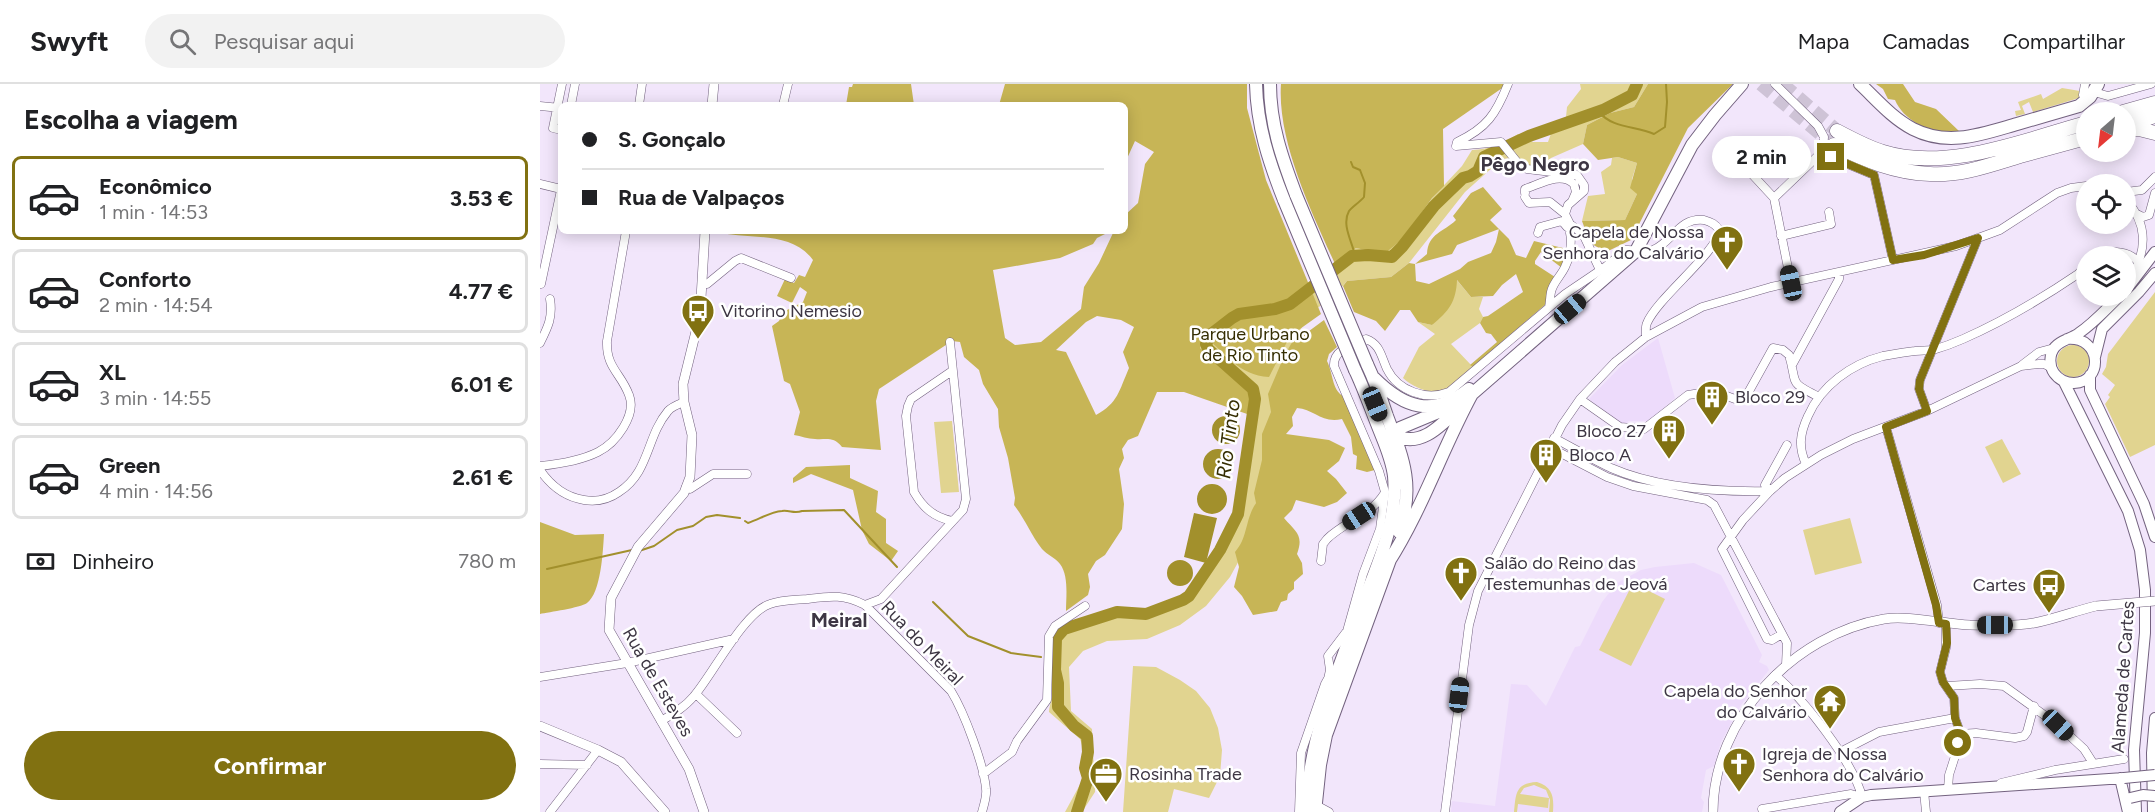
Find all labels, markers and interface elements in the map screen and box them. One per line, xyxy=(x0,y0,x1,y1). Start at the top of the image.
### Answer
search box xyxy=(145,14,565,68)
text: Swyft xyxy=(30,24,109,58)
icon: search xyxy=(166,25,199,58)
text: Pesquisar aqui xyxy=(214,28,354,55)
text: Mapa xyxy=(1798,29,1849,54)
text: Camadas xyxy=(1882,29,1970,54)
text: Compartilhar xyxy=(2003,29,2125,54)
north arrow xyxy=(2076,102,2136,162)
map controls xyxy=(2076,102,2136,306)
text: Escolha a viagem xyxy=(24,103,238,136)
text: S. Gonçalo xyxy=(618,126,726,153)
callout: 2 min xyxy=(1711,136,1810,178)
route end xyxy=(1817,143,1844,170)
text: 2 min xyxy=(1736,145,1787,169)
district label: Pêgo Negro xyxy=(1480,152,1590,176)
icon: car xyxy=(27,171,81,225)
text: Econômico xyxy=(99,173,212,200)
button: locate xyxy=(2076,174,2136,234)
text: Rua de Valpaços xyxy=(618,184,784,211)
text: 3.53 € xyxy=(450,185,513,212)
text: 1 min · 14:53 xyxy=(99,200,208,224)
place label: Capela de Nossa Senhora do Calvário xyxy=(1542,221,1704,264)
church icon: Capela de Nossa Senhora do Calvário xyxy=(1709,224,1745,271)
button: layers xyxy=(2076,246,2136,306)
icon: car xyxy=(27,264,81,318)
car xyxy=(1778,264,1804,302)
text: Conforto xyxy=(99,266,191,293)
text: 4.77 € xyxy=(449,278,513,305)
car xyxy=(1550,291,1590,327)
text: 2 min · 14:54 xyxy=(99,293,213,317)
bus stop icon: Vitorino Nemesio xyxy=(680,293,716,340)
place label: Vitorino Nemesio xyxy=(721,300,862,322)
park label: Parque Urbano de Rio Tinto xyxy=(1190,323,1310,366)
icon: car xyxy=(27,357,81,411)
text: XL xyxy=(99,359,126,386)
text: 6.01 € xyxy=(451,371,513,398)
building icon: Bloco 29 xyxy=(1694,379,1730,426)
car xyxy=(1360,384,1390,424)
text: 3 min · 14:55 xyxy=(99,386,211,410)
place label: Bloco 29 xyxy=(1735,386,1805,408)
water label: Rio Tinto xyxy=(1211,398,1245,480)
building icon: Bloco 27 xyxy=(1651,413,1687,460)
place label: Bloco 27 xyxy=(1576,420,1646,442)
building icon: Bloco A xyxy=(1528,437,1564,484)
place label: Bloco A xyxy=(1569,444,1631,466)
icon: car xyxy=(27,450,81,504)
text: Green xyxy=(99,452,161,479)
text: 2.61 € xyxy=(452,464,513,491)
text: 4 min · 14:56 xyxy=(99,479,213,503)
car xyxy=(1339,499,1379,533)
icon: cash xyxy=(24,545,57,578)
text: Dinheiro xyxy=(72,548,154,575)
text: 780 m xyxy=(458,549,516,573)
place label: Salão do Reino das Testemunhas de Jeová xyxy=(1484,552,1668,595)
church icon: Salão do Reino das Testemunhas de Jeová xyxy=(1443,555,1479,602)
bus stop icon: Cartes xyxy=(2031,567,2067,614)
place label: Cartes xyxy=(1973,574,2026,596)
street label: Rua do Meiral xyxy=(876,596,968,690)
street label: Alameda de Cartes xyxy=(2107,600,2139,754)
district label: Meiral xyxy=(811,608,867,632)
car xyxy=(1977,616,2013,634)
street label: Rua de Esteves xyxy=(618,623,698,741)
car xyxy=(1448,676,1470,714)
place label: Capela do Senhor do Calvário xyxy=(1664,680,1807,723)
temple icon: Capela do Senhor do Calvário xyxy=(1812,683,1848,730)
car xyxy=(2039,706,2077,744)
route start xyxy=(1944,729,1971,756)
button: Confirmar xyxy=(24,731,516,800)
place label: Igreja de Nossa Senhora do Calvário xyxy=(1762,743,1924,786)
church icon: Igreja de Nossa Senhora do Calvário xyxy=(1721,746,1757,793)
office icon: Rosinha Trade xyxy=(1088,756,1124,803)
place label: Rosinha Trade xyxy=(1129,763,1242,785)

